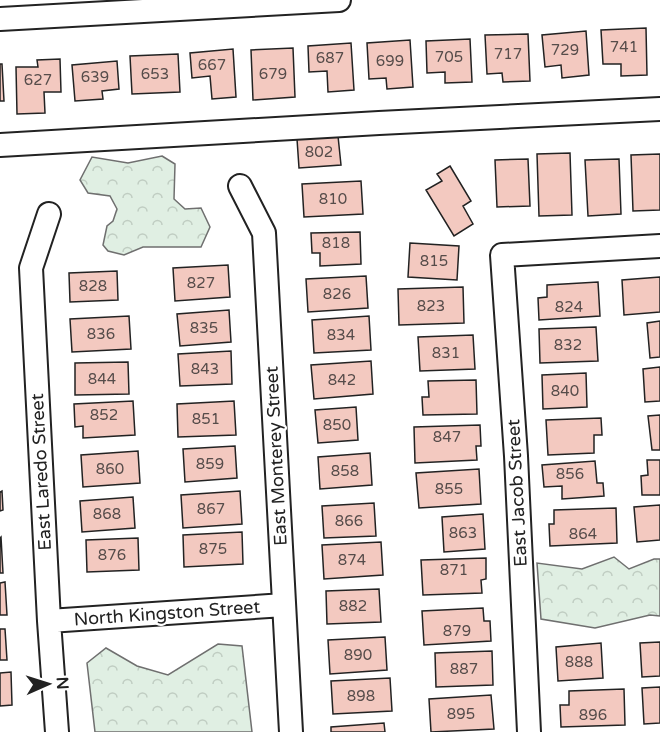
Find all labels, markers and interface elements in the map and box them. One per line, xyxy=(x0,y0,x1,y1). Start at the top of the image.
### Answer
house number: 741 xyxy=(610,38,638,56)
house number: 729 xyxy=(551,41,579,59)
house number: 717 xyxy=(494,45,522,63)
house number: 705 xyxy=(435,48,463,66)
house number: 687 xyxy=(316,49,344,67)
house number: 699 xyxy=(376,52,404,70)
house number: 667 xyxy=(198,56,226,74)
house number: 653 xyxy=(141,65,169,83)
house number: 679 xyxy=(259,65,287,83)
house number: 639 xyxy=(81,68,109,86)
house number: 627 xyxy=(24,71,52,89)
house number: 802 xyxy=(305,143,333,161)
house number: 810 xyxy=(319,190,347,208)
house number: 818 xyxy=(322,234,350,252)
house number: 815 xyxy=(420,252,448,270)
house number: 827 xyxy=(187,274,215,292)
house number: 828 xyxy=(79,277,107,295)
house number: 826 xyxy=(323,285,351,303)
house number: 823 xyxy=(417,297,445,315)
house number: 824 xyxy=(555,298,583,316)
house number: 835 xyxy=(190,319,218,337)
house number: 836 xyxy=(87,325,115,343)
house number: 834 xyxy=(327,326,355,344)
house number: 832 xyxy=(554,336,582,354)
house number: 831 xyxy=(432,344,460,362)
house number: 843 xyxy=(191,360,219,378)
street label: East Monterey Street xyxy=(260,365,292,546)
house number: 844 xyxy=(88,370,116,388)
house number: 842 xyxy=(328,371,356,389)
house number: 840 xyxy=(551,382,579,400)
street label: East Laredo Street xyxy=(26,393,56,551)
house number: 852 xyxy=(90,406,118,424)
house number: 851 xyxy=(192,410,220,428)
house number: 850 xyxy=(323,416,351,434)
street label: East Jacob Street xyxy=(502,418,532,568)
house number: 847 xyxy=(433,428,461,446)
house number: 859 xyxy=(196,455,224,473)
house number: 860 xyxy=(96,460,124,478)
house number: 858 xyxy=(331,462,359,480)
house number: 856 xyxy=(556,465,584,483)
house number: 855 xyxy=(435,480,463,498)
house number: 867 xyxy=(197,500,225,518)
house number: 868 xyxy=(93,505,121,523)
house number: 866 xyxy=(335,512,363,530)
house number: 863 xyxy=(449,524,477,542)
house number: 864 xyxy=(569,525,597,543)
house number: 875 xyxy=(199,540,227,558)
house number: 876 xyxy=(98,546,126,564)
house number: 874 xyxy=(338,551,366,569)
house number: 871 xyxy=(440,561,468,579)
street label: North Kingston Street xyxy=(73,596,261,630)
house number: 882 xyxy=(339,597,367,615)
house number: 879 xyxy=(443,622,471,640)
house number: 890 xyxy=(344,646,372,664)
house number: 888 xyxy=(565,653,593,671)
north arrow xyxy=(18,654,78,714)
house number: 887 xyxy=(450,660,478,678)
text: N xyxy=(52,676,72,690)
house number: 898 xyxy=(347,687,375,705)
house number: 895 xyxy=(447,705,475,723)
house number: 896 xyxy=(579,706,607,724)

